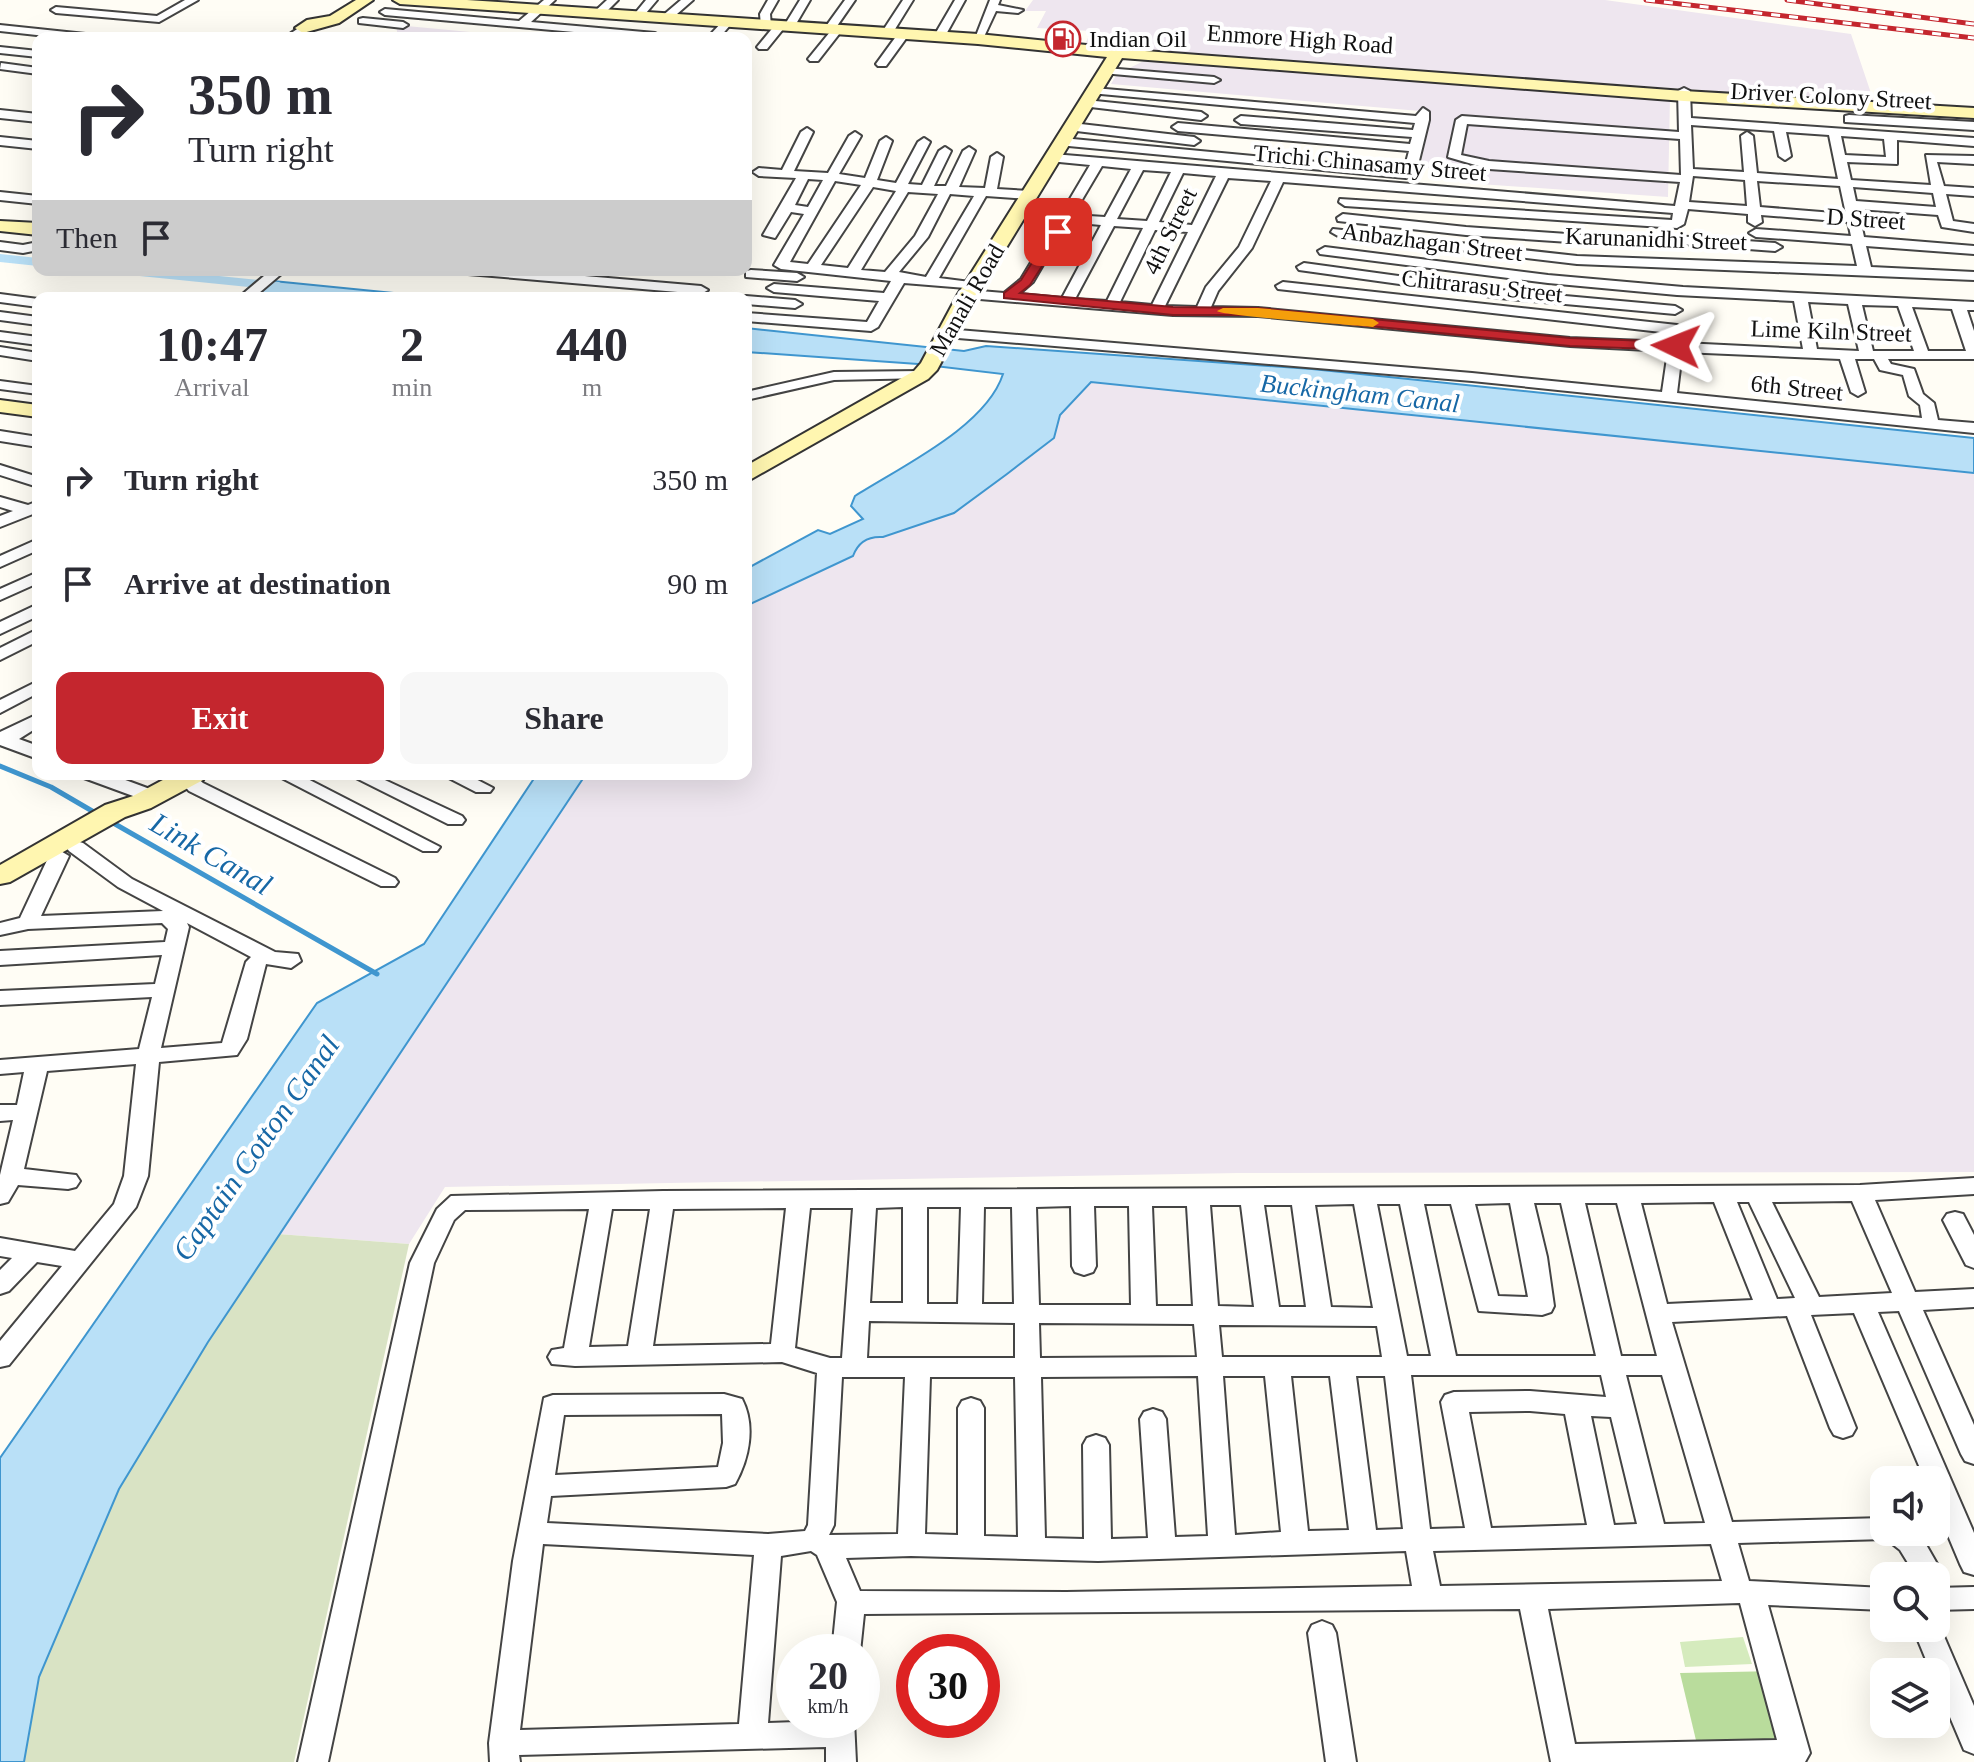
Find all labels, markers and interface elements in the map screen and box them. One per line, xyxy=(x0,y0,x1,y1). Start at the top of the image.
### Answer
fuel station icon: Indian Oil xyxy=(1044,20,1082,58)
street label: Enmore High Road xyxy=(1206,20,1394,58)
place label: Indian Oil xyxy=(1089,26,1187,52)
icon: right xyxy=(56,64,160,168)
text: 350 m xyxy=(188,64,333,126)
street label: Driver Colony Street xyxy=(1730,78,1933,114)
text: Turn right xyxy=(188,130,334,170)
street label: Trichi Chinasamy Street xyxy=(1252,140,1488,186)
street label: 4th Street xyxy=(1138,183,1202,278)
pin xyxy=(1024,198,1092,266)
street label: D Street xyxy=(1826,203,1907,235)
icon: arrive xyxy=(1036,210,1080,254)
icon: arrive xyxy=(134,216,178,260)
street label: Anbazhagan Street xyxy=(1340,218,1524,266)
text: Then xyxy=(56,221,118,254)
street label: Karunanidhi Street xyxy=(1565,223,1748,255)
street label: Manali Road xyxy=(925,240,1009,360)
street label: Chitrarasu Street xyxy=(1400,265,1564,307)
position arrow xyxy=(1634,304,1718,388)
street label: Lime Kiln Street xyxy=(1750,315,1912,347)
text: 10:47 xyxy=(156,318,268,371)
text: 2 xyxy=(400,318,424,371)
text: 440 xyxy=(556,318,628,371)
water label: Buckingham Canal xyxy=(1259,369,1461,418)
street label: 6th Street xyxy=(1750,370,1845,406)
text: Arrival xyxy=(174,373,249,402)
text: min xyxy=(392,373,432,402)
text: m xyxy=(582,373,602,402)
icon: right xyxy=(56,458,100,502)
text: Turn right xyxy=(124,463,259,496)
text: 350 m xyxy=(652,463,728,496)
icon: arrive xyxy=(56,562,100,606)
text: Arrive at destination xyxy=(124,567,391,600)
text: 90 m xyxy=(667,567,728,600)
button: Exit xyxy=(56,672,384,764)
button: Share xyxy=(400,672,728,764)
water label: Link Canal xyxy=(144,805,278,901)
water label: Captain Cotton Canal xyxy=(166,1029,346,1266)
map controls xyxy=(1870,1466,1950,1738)
button: sound xyxy=(1870,1466,1950,1546)
button: search xyxy=(1870,1562,1950,1642)
speed limit sign: 30 xyxy=(896,1634,1000,1738)
text: 20 xyxy=(808,1653,848,1698)
button: layers xyxy=(1870,1658,1950,1738)
text: km/h xyxy=(807,1695,849,1717)

